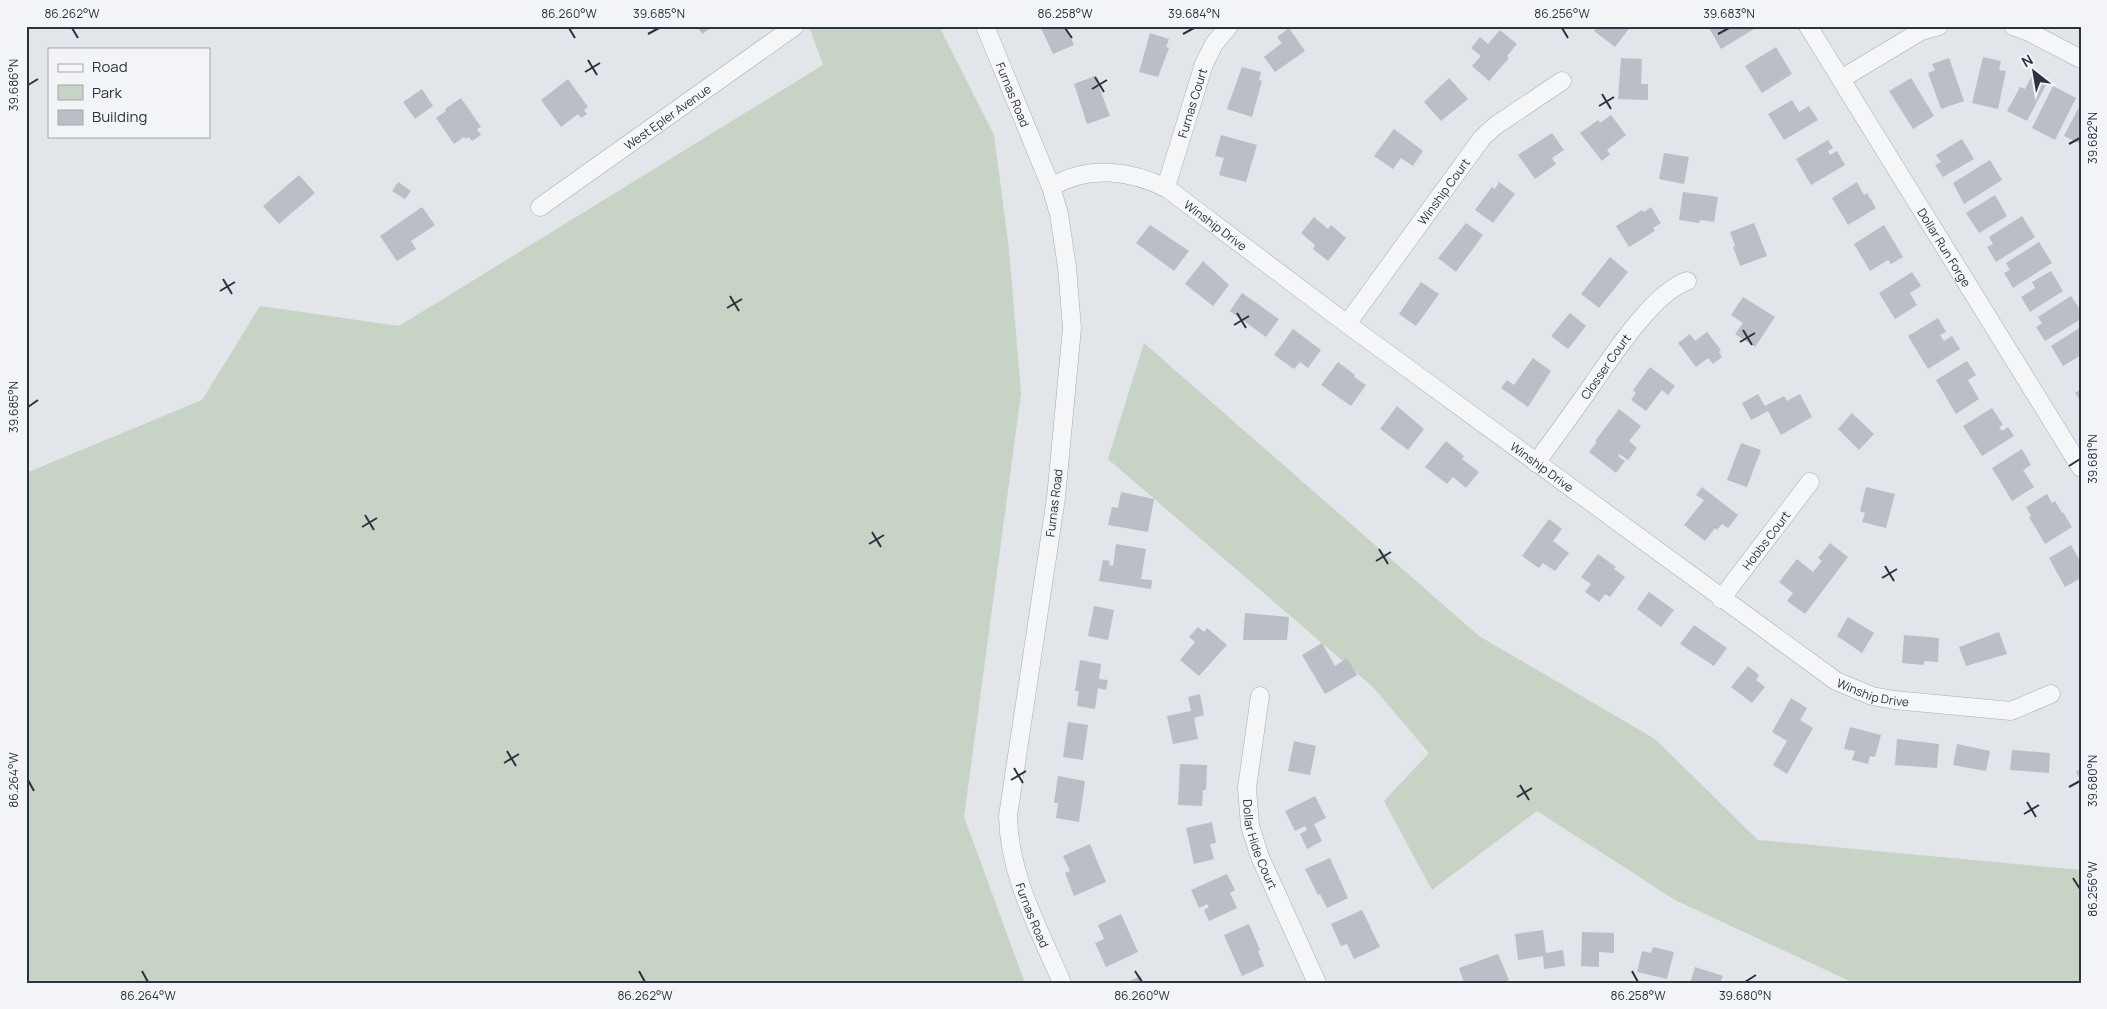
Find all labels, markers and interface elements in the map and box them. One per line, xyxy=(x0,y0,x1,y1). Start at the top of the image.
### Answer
text: 86.262°W xyxy=(44,5,100,22)
text: 86.260°W xyxy=(541,5,598,22)
text: 39.685°N xyxy=(633,5,685,22)
text: 86.258°W xyxy=(1038,5,1093,22)
text: 39.684°N xyxy=(1168,5,1220,22)
text: 86.256°W xyxy=(1534,5,1590,22)
text: 39.683°N xyxy=(1703,5,1755,22)
legend xyxy=(48,48,210,138)
north arrow xyxy=(2010,48,2060,98)
text: N xyxy=(2018,50,2036,71)
text: Road xyxy=(92,56,128,77)
text: 39.686°N xyxy=(5,59,22,111)
street label: Furnas Road xyxy=(992,60,1034,129)
street label: Furnas Court xyxy=(1173,66,1211,140)
street label: West Epler Avenue xyxy=(620,80,714,153)
text: Park xyxy=(92,82,122,103)
text: Building xyxy=(92,106,147,127)
text: 39.682°N xyxy=(2084,112,2101,164)
street label: Winship Court xyxy=(1413,154,1473,228)
street label: Winship Drive xyxy=(1181,196,1251,254)
street label: Dollar Run Forge xyxy=(1914,205,1975,290)
street label: Closser Court xyxy=(1576,330,1635,402)
text: 39.685°N xyxy=(5,381,22,433)
text: 39.681°N xyxy=(2084,434,2101,484)
street label: Winship Drive xyxy=(1507,438,1577,495)
street label: Furnas Road xyxy=(1041,468,1067,538)
street label: Hobbs Court xyxy=(1738,507,1794,573)
street label: Winship Drive xyxy=(1834,674,1910,710)
text: 86.264°W xyxy=(5,752,22,808)
text: 39.680°N xyxy=(2084,755,2101,807)
street label: Dollar Hide Court xyxy=(1239,798,1282,892)
text: 86.256°W xyxy=(2084,861,2101,917)
street label: Furnas Road xyxy=(1012,880,1054,950)
text: 86.264°W xyxy=(120,987,176,1004)
text: 86.262°W xyxy=(617,987,673,1004)
text: 86.260°W xyxy=(1114,987,1171,1004)
text: 86.258°W xyxy=(1611,987,1666,1004)
text: 39.680°N xyxy=(1719,987,1771,1004)

